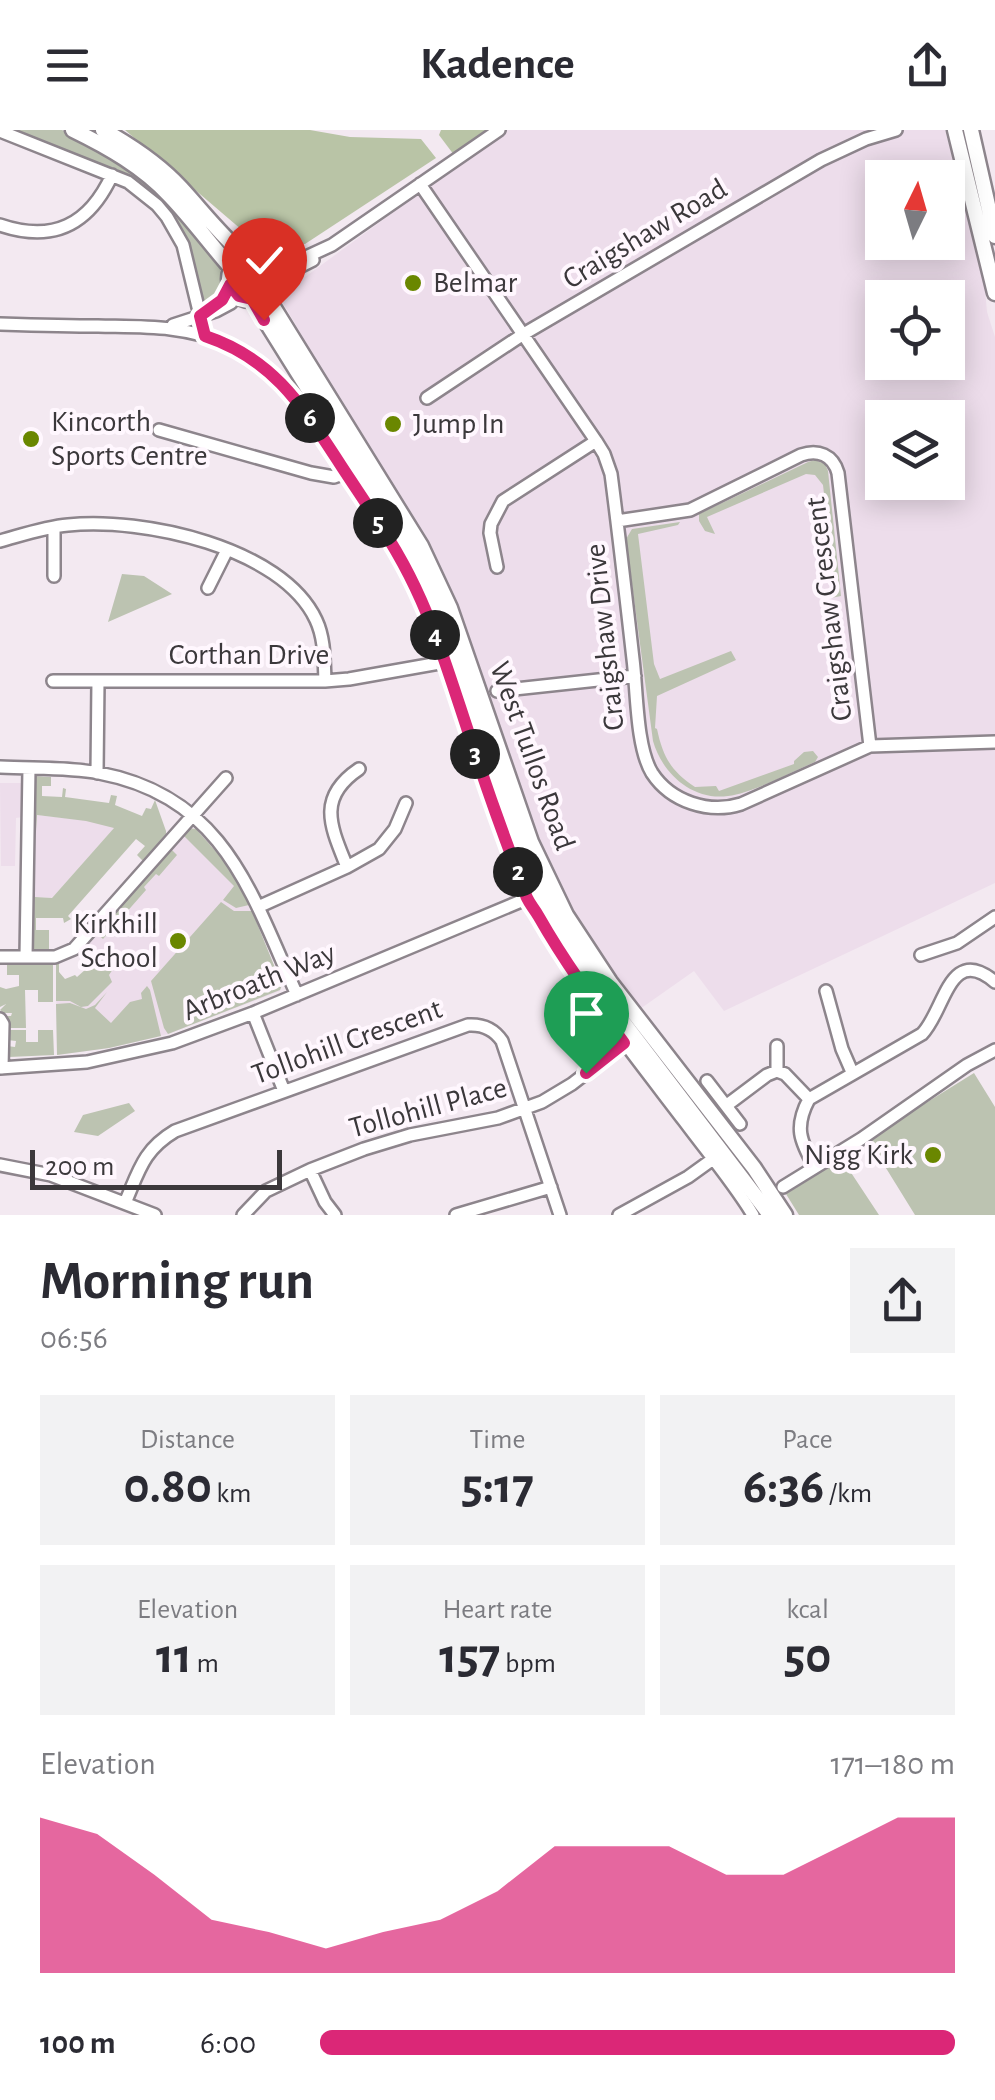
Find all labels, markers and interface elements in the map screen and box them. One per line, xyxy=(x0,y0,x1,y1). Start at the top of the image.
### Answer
icon: menu xyxy=(40,38,95,93)
icon: share xyxy=(900,38,955,93)
text: Kadence xyxy=(420,42,575,87)
north arrow xyxy=(865,160,965,260)
map controls xyxy=(865,160,965,500)
street label: Craigshaw Road xyxy=(558,173,732,295)
pin xyxy=(222,218,307,321)
icon: check xyxy=(237,233,292,288)
place label: Belmar xyxy=(433,268,518,298)
marker: Belmar xyxy=(402,272,424,294)
button: locate xyxy=(865,280,965,380)
pin: 6 xyxy=(285,393,335,443)
button: layers xyxy=(865,400,965,500)
text: 6 xyxy=(303,404,317,432)
place label: Kincorth Sports Centre xyxy=(51,407,208,471)
place label: Jump In xyxy=(413,409,504,439)
marker: Jump In xyxy=(382,413,404,435)
marker: Kincorth Sports Centre xyxy=(20,428,42,450)
street label: Craigshaw Crescent xyxy=(800,495,858,723)
pin: 5 xyxy=(353,498,403,548)
text: 5 xyxy=(372,509,384,537)
street label: Craigshaw Drive xyxy=(580,542,630,732)
pin: 4 xyxy=(410,610,460,660)
text: 4 xyxy=(428,621,442,649)
street label: Corthan Drive xyxy=(169,640,329,670)
street label: West Tullos Road xyxy=(484,658,580,854)
pin: 3 xyxy=(450,729,500,779)
text: 3 xyxy=(469,740,481,768)
pin: 2 xyxy=(493,847,543,897)
text: 2 xyxy=(511,858,525,886)
place label: Kirkhill School xyxy=(73,909,158,973)
marker: Kirkhill School xyxy=(167,930,189,952)
street label: Arbroath Way xyxy=(178,938,340,1026)
pin xyxy=(544,971,629,1074)
icon: arrive xyxy=(559,986,614,1041)
street label: Tollohill Crescent xyxy=(248,994,446,1090)
street label: Tollohill Place xyxy=(346,1073,510,1143)
place label: Nigg Kirk xyxy=(804,1140,913,1170)
marker: Nigg Kirk xyxy=(922,1144,944,1166)
scale bar xyxy=(30,1145,282,1190)
text: 200 m xyxy=(45,1153,114,1181)
button: share xyxy=(850,1248,955,1353)
text: Morning run xyxy=(40,1254,314,1309)
text: 06:56 xyxy=(40,1322,108,1354)
text: Distance xyxy=(140,1426,235,1454)
text: Time xyxy=(470,1426,525,1454)
text: Pace xyxy=(782,1426,833,1454)
text: 0.80 xyxy=(124,1462,212,1512)
text: 5:17 xyxy=(461,1462,534,1512)
text: 6:36 xyxy=(743,1462,824,1512)
text: km xyxy=(212,1480,252,1508)
text: /km xyxy=(824,1480,872,1508)
text: Elevation xyxy=(137,1596,238,1624)
text: Heart rate xyxy=(443,1596,552,1624)
text: kcal xyxy=(786,1596,829,1624)
text: 11 xyxy=(156,1632,192,1682)
text: 157 xyxy=(439,1632,500,1682)
text: 50 xyxy=(784,1632,831,1682)
text: m xyxy=(192,1650,219,1678)
text: bpm xyxy=(500,1650,556,1678)
text: Elevation xyxy=(40,1748,156,1780)
text: 171–180 m xyxy=(830,1748,955,1780)
text: 100 m xyxy=(40,2027,116,2059)
text: 6:00 xyxy=(200,2027,256,2059)

